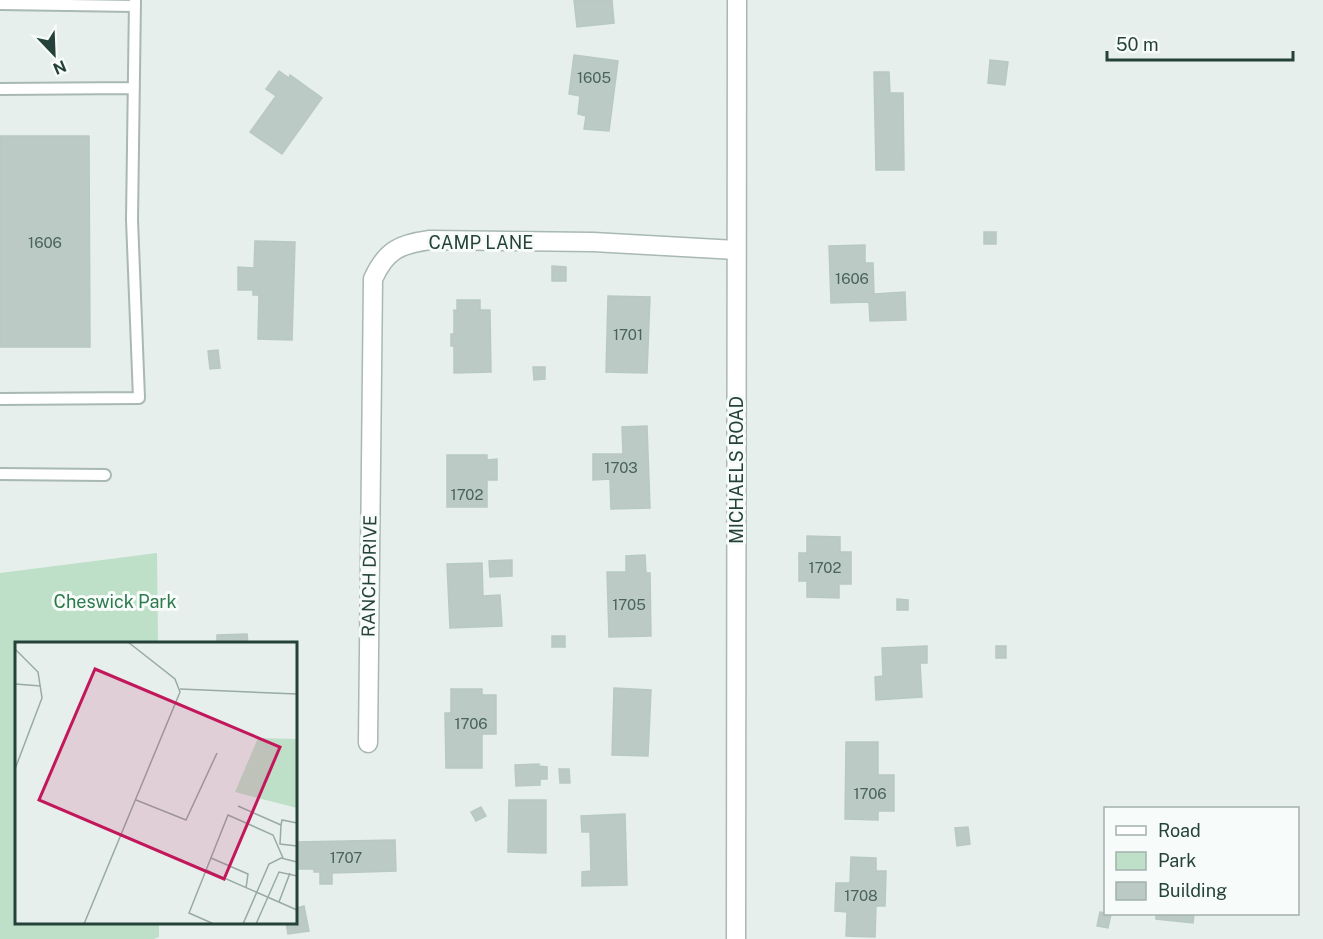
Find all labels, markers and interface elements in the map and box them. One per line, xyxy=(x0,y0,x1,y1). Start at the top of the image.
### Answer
north arrow xyxy=(24,24,84,84)
scale bar xyxy=(1107,24,1293,62)
text: 50 m xyxy=(1116,34,1159,55)
text: N xyxy=(50,56,69,79)
house number: 1605 xyxy=(577,69,611,86)
street label: CAMP LANE xyxy=(429,232,533,253)
house number: 1606 xyxy=(28,234,62,251)
house number: 1606 xyxy=(835,270,869,287)
house number: 1701 xyxy=(613,326,643,343)
street label: MICHAELS ROAD xyxy=(726,396,747,544)
house number: 1703 xyxy=(604,459,638,476)
house number: 1702 xyxy=(451,486,484,503)
street label: RANCH DRIVE xyxy=(357,515,381,637)
house number: 1702 xyxy=(809,559,842,576)
park label: Cheswick Park xyxy=(53,591,177,612)
house number: 1705 xyxy=(612,596,646,613)
inset map xyxy=(15,642,297,924)
house number: 1706 xyxy=(454,715,488,732)
house number: 1706 xyxy=(853,785,887,802)
legend xyxy=(1104,807,1299,915)
text: Road xyxy=(1158,820,1201,841)
house number: 1707 xyxy=(330,849,362,866)
text: Park xyxy=(1158,850,1196,871)
text: Building xyxy=(1158,880,1227,901)
house number: 1708 xyxy=(844,887,878,904)

